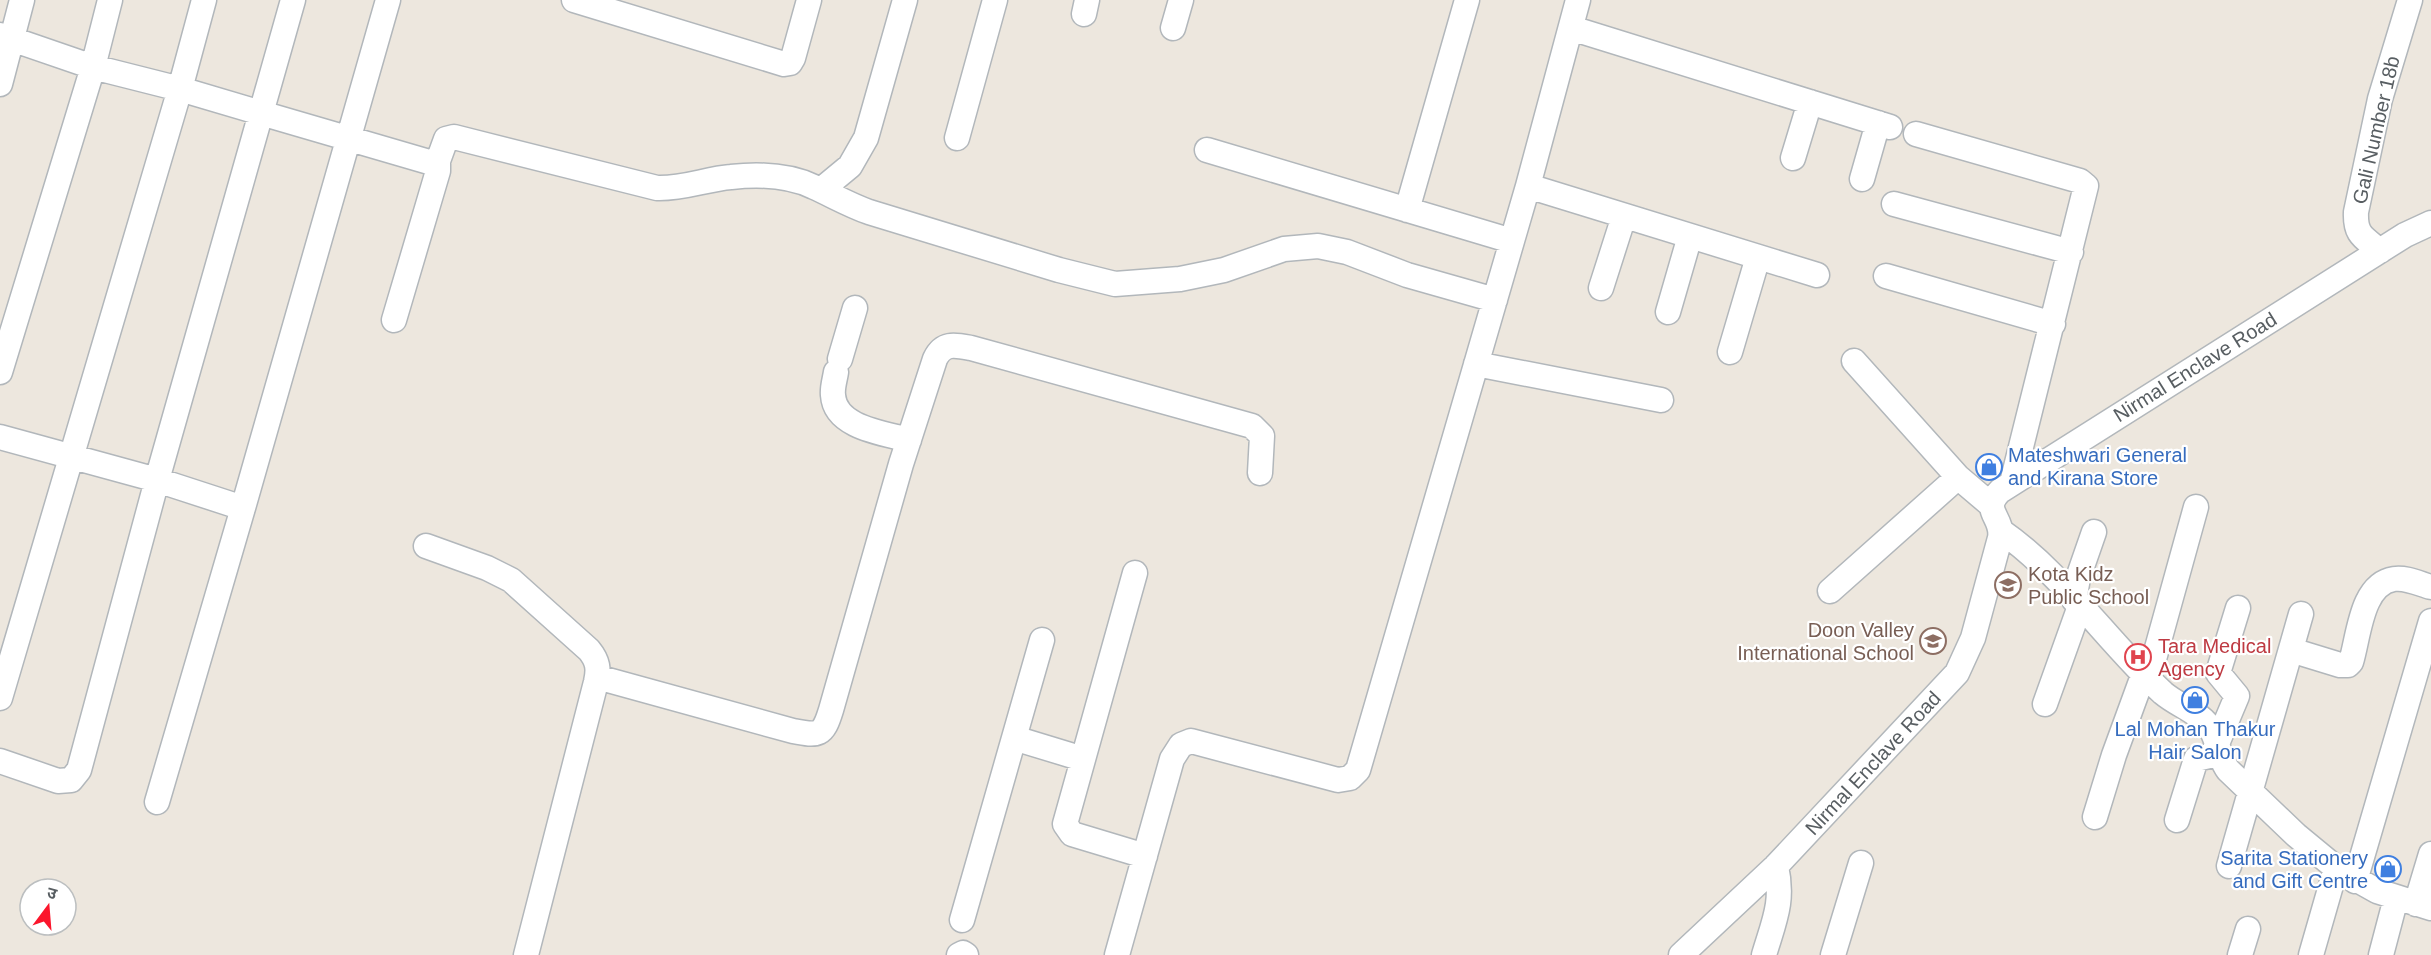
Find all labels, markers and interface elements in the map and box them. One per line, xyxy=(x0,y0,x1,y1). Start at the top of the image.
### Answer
street label: Gali Number 18b xyxy=(2348,54,2404,206)
street label: Nirmal Enclave Road xyxy=(2110,308,2280,426)
place label: Mateshwari General and Kirana Store xyxy=(2008,444,2187,489)
shop icon: Mateshwari General and Kirana Store xyxy=(1974,452,2004,482)
place label: Kota Kidz Public School xyxy=(2028,563,2149,608)
school or university icon: Kota Kidz Public School xyxy=(1993,570,2023,600)
place label: Doon Valley International School xyxy=(1737,619,1914,664)
school or university icon: Doon Valley International School xyxy=(1918,626,1948,656)
place label: Tara Medical Agency xyxy=(2158,635,2271,680)
hospital icon: Tara Medical Agency xyxy=(2123,642,2153,672)
shop icon: Lal Mohan Thakur Hair Salon xyxy=(2180,685,2210,715)
street label: Nirmal Enclave Road xyxy=(1801,687,1945,839)
place label: Lal Mohan Thakur Hair Salon xyxy=(2115,718,2276,763)
place label: Sarita Stationery and Gift Centre xyxy=(2220,847,2368,892)
shop icon: Sarita Stationery and Gift Centre xyxy=(2373,854,2403,884)
north arrow xyxy=(18,877,78,937)
text: उ xyxy=(45,884,59,903)

